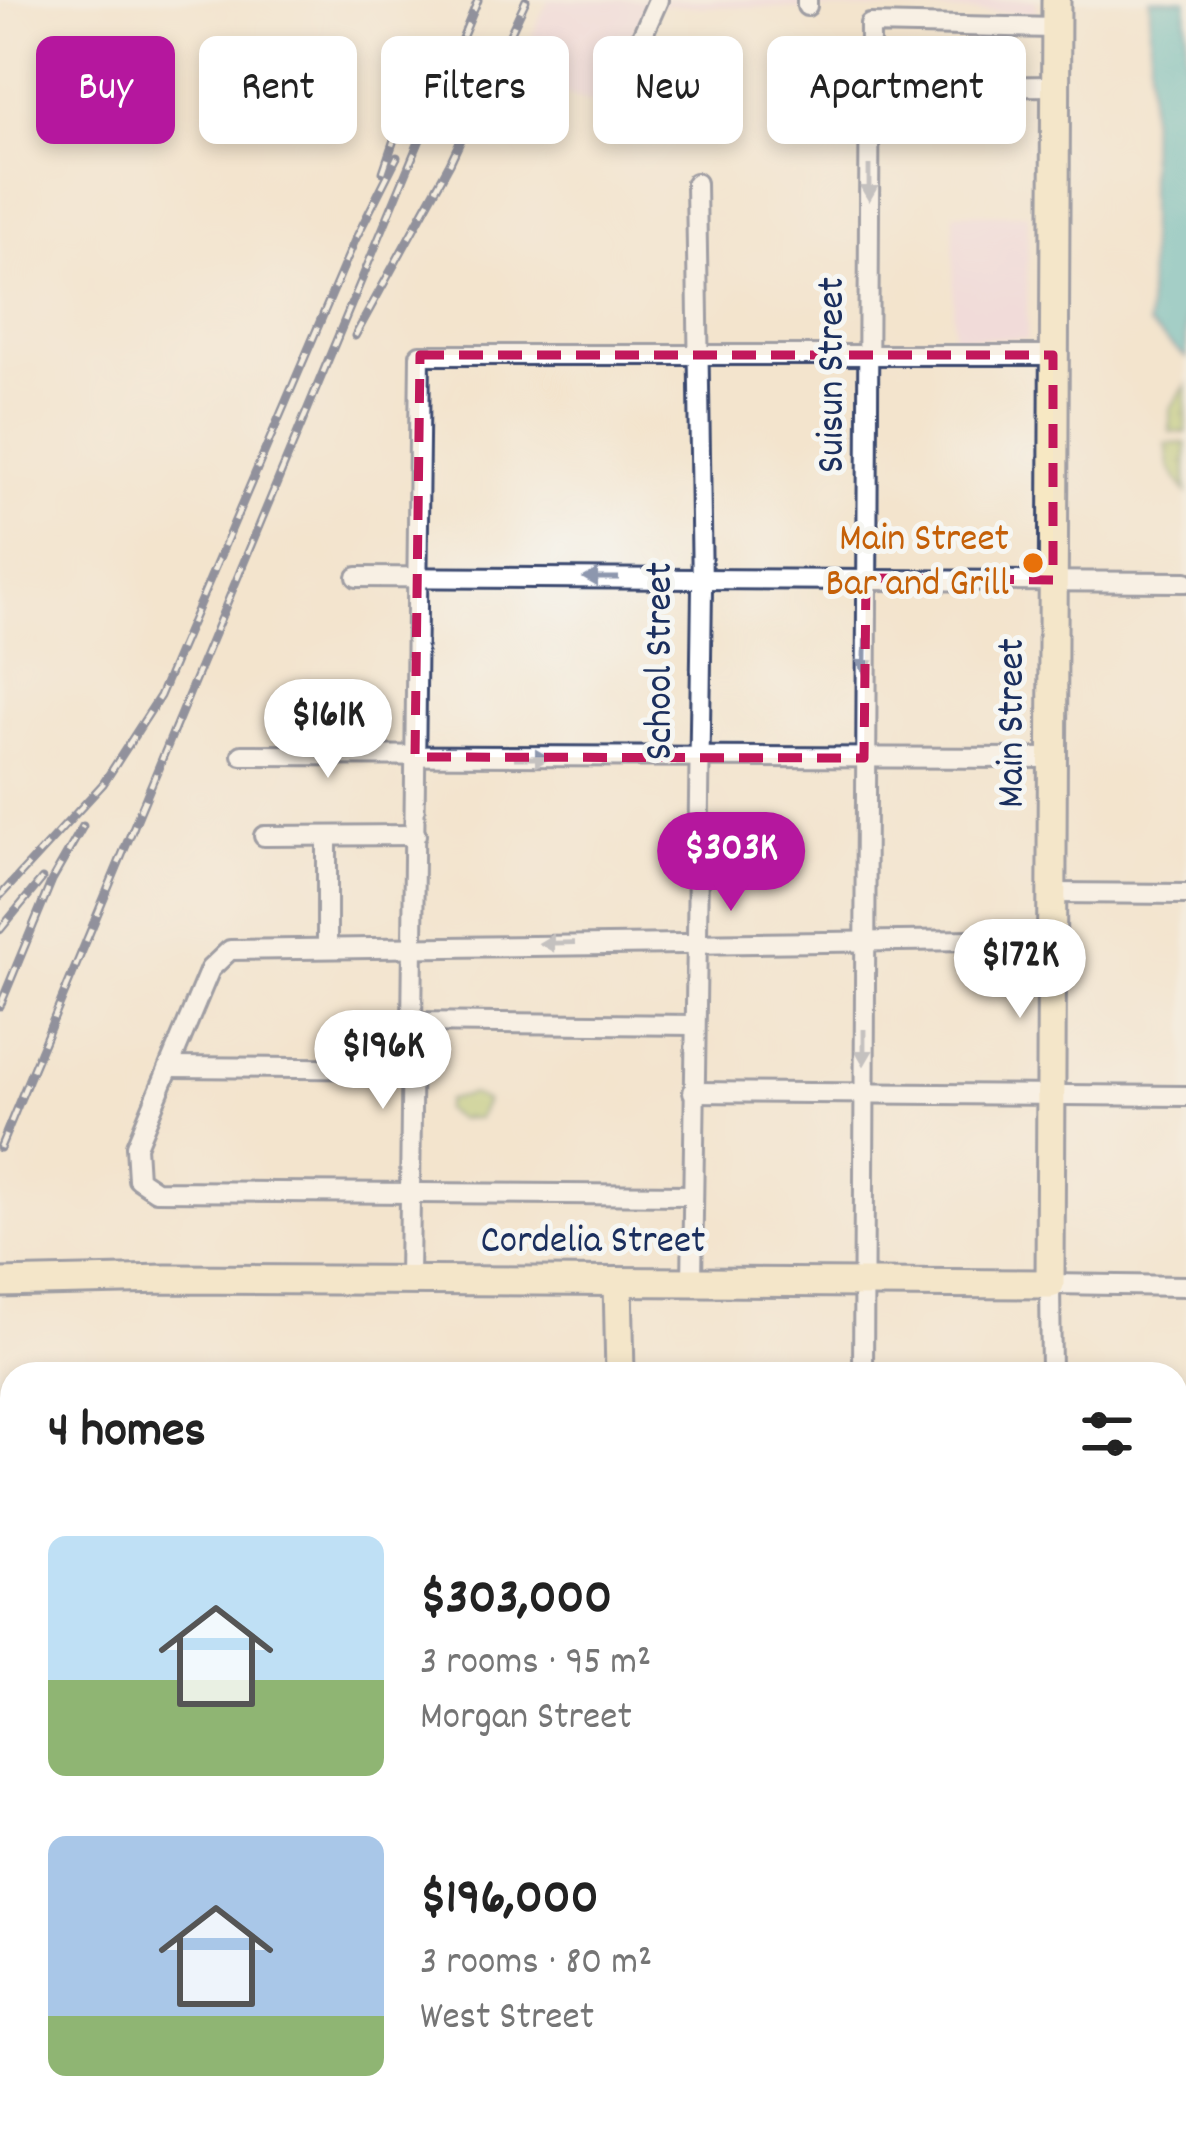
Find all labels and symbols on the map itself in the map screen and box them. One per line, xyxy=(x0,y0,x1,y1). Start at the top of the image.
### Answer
one-way arrow xyxy=(859,165,879,203)
street label: Suisun Street xyxy=(807,277,862,473)
place label: Main Street Bar and Grill xyxy=(825,514,1009,614)
marker: Main Street Bar and Grill xyxy=(1020,550,1046,576)
street label: School Street xyxy=(635,562,690,760)
one-way arrow xyxy=(581,568,619,588)
street label: Main Street xyxy=(987,638,1042,808)
one-way arrow xyxy=(856,639,875,677)
pin: $161K xyxy=(244,679,412,781)
one-way arrow xyxy=(514,748,552,768)
pin: $303K xyxy=(647,812,815,914)
pin: $172K xyxy=(936,919,1104,1021)
one-way arrow xyxy=(537,933,575,953)
pin: $196K xyxy=(299,1010,467,1112)
one-way arrow xyxy=(855,1029,874,1067)
street label: Cordelia Street xyxy=(481,1216,705,1271)

